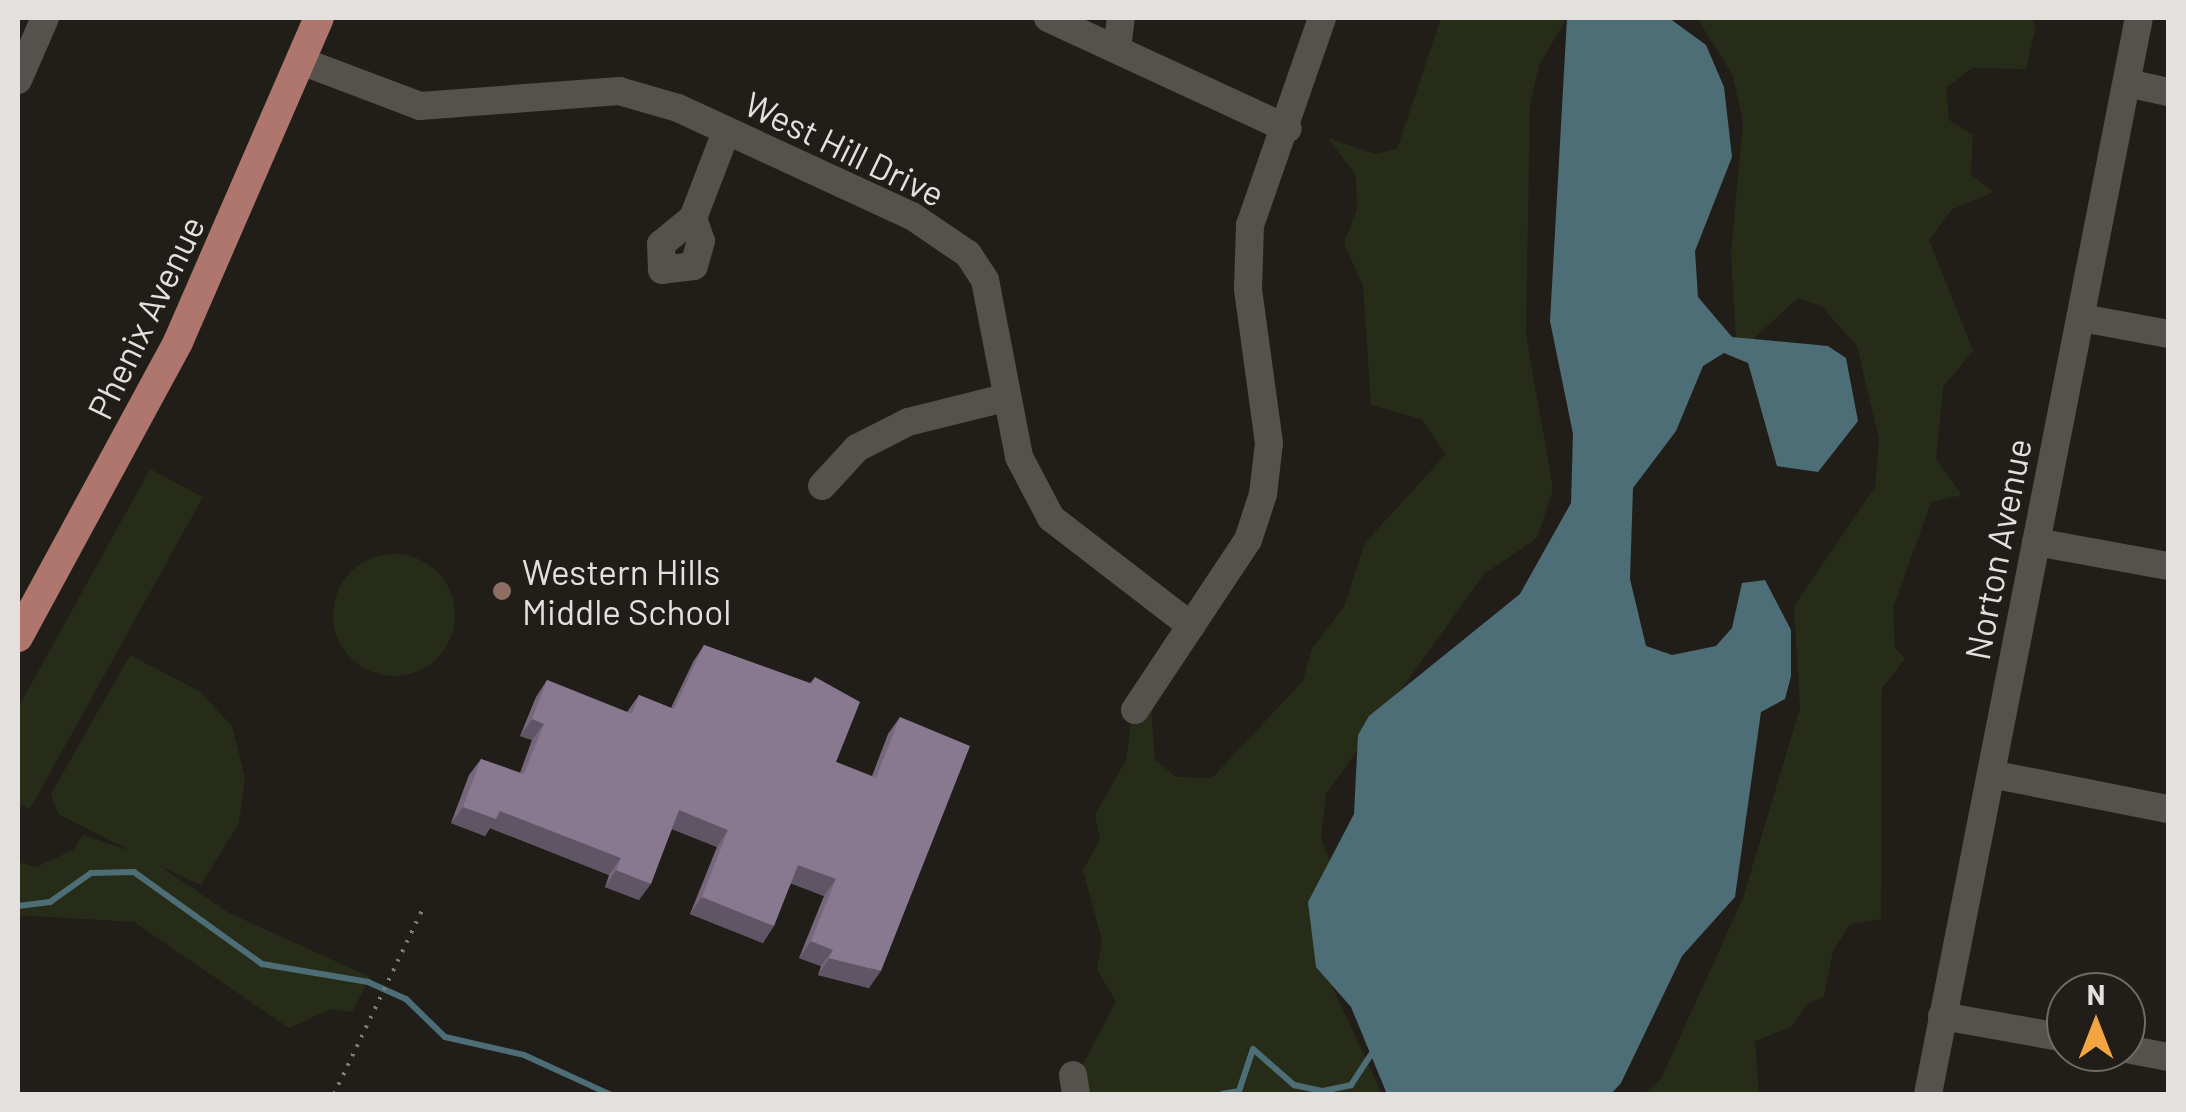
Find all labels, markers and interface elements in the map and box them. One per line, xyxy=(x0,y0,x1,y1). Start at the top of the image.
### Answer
street label: West Hill Drive xyxy=(738,82,952,214)
street label: Phenix Avenue xyxy=(78,209,212,425)
street label: Norton Avenue xyxy=(1955,435,2039,663)
place label: Western Hills Middle School xyxy=(522,550,731,632)
marker: Western Hills Middle School xyxy=(491,580,513,602)
north arrow xyxy=(2046,972,2146,1072)
text: N xyxy=(2087,977,2105,1011)

